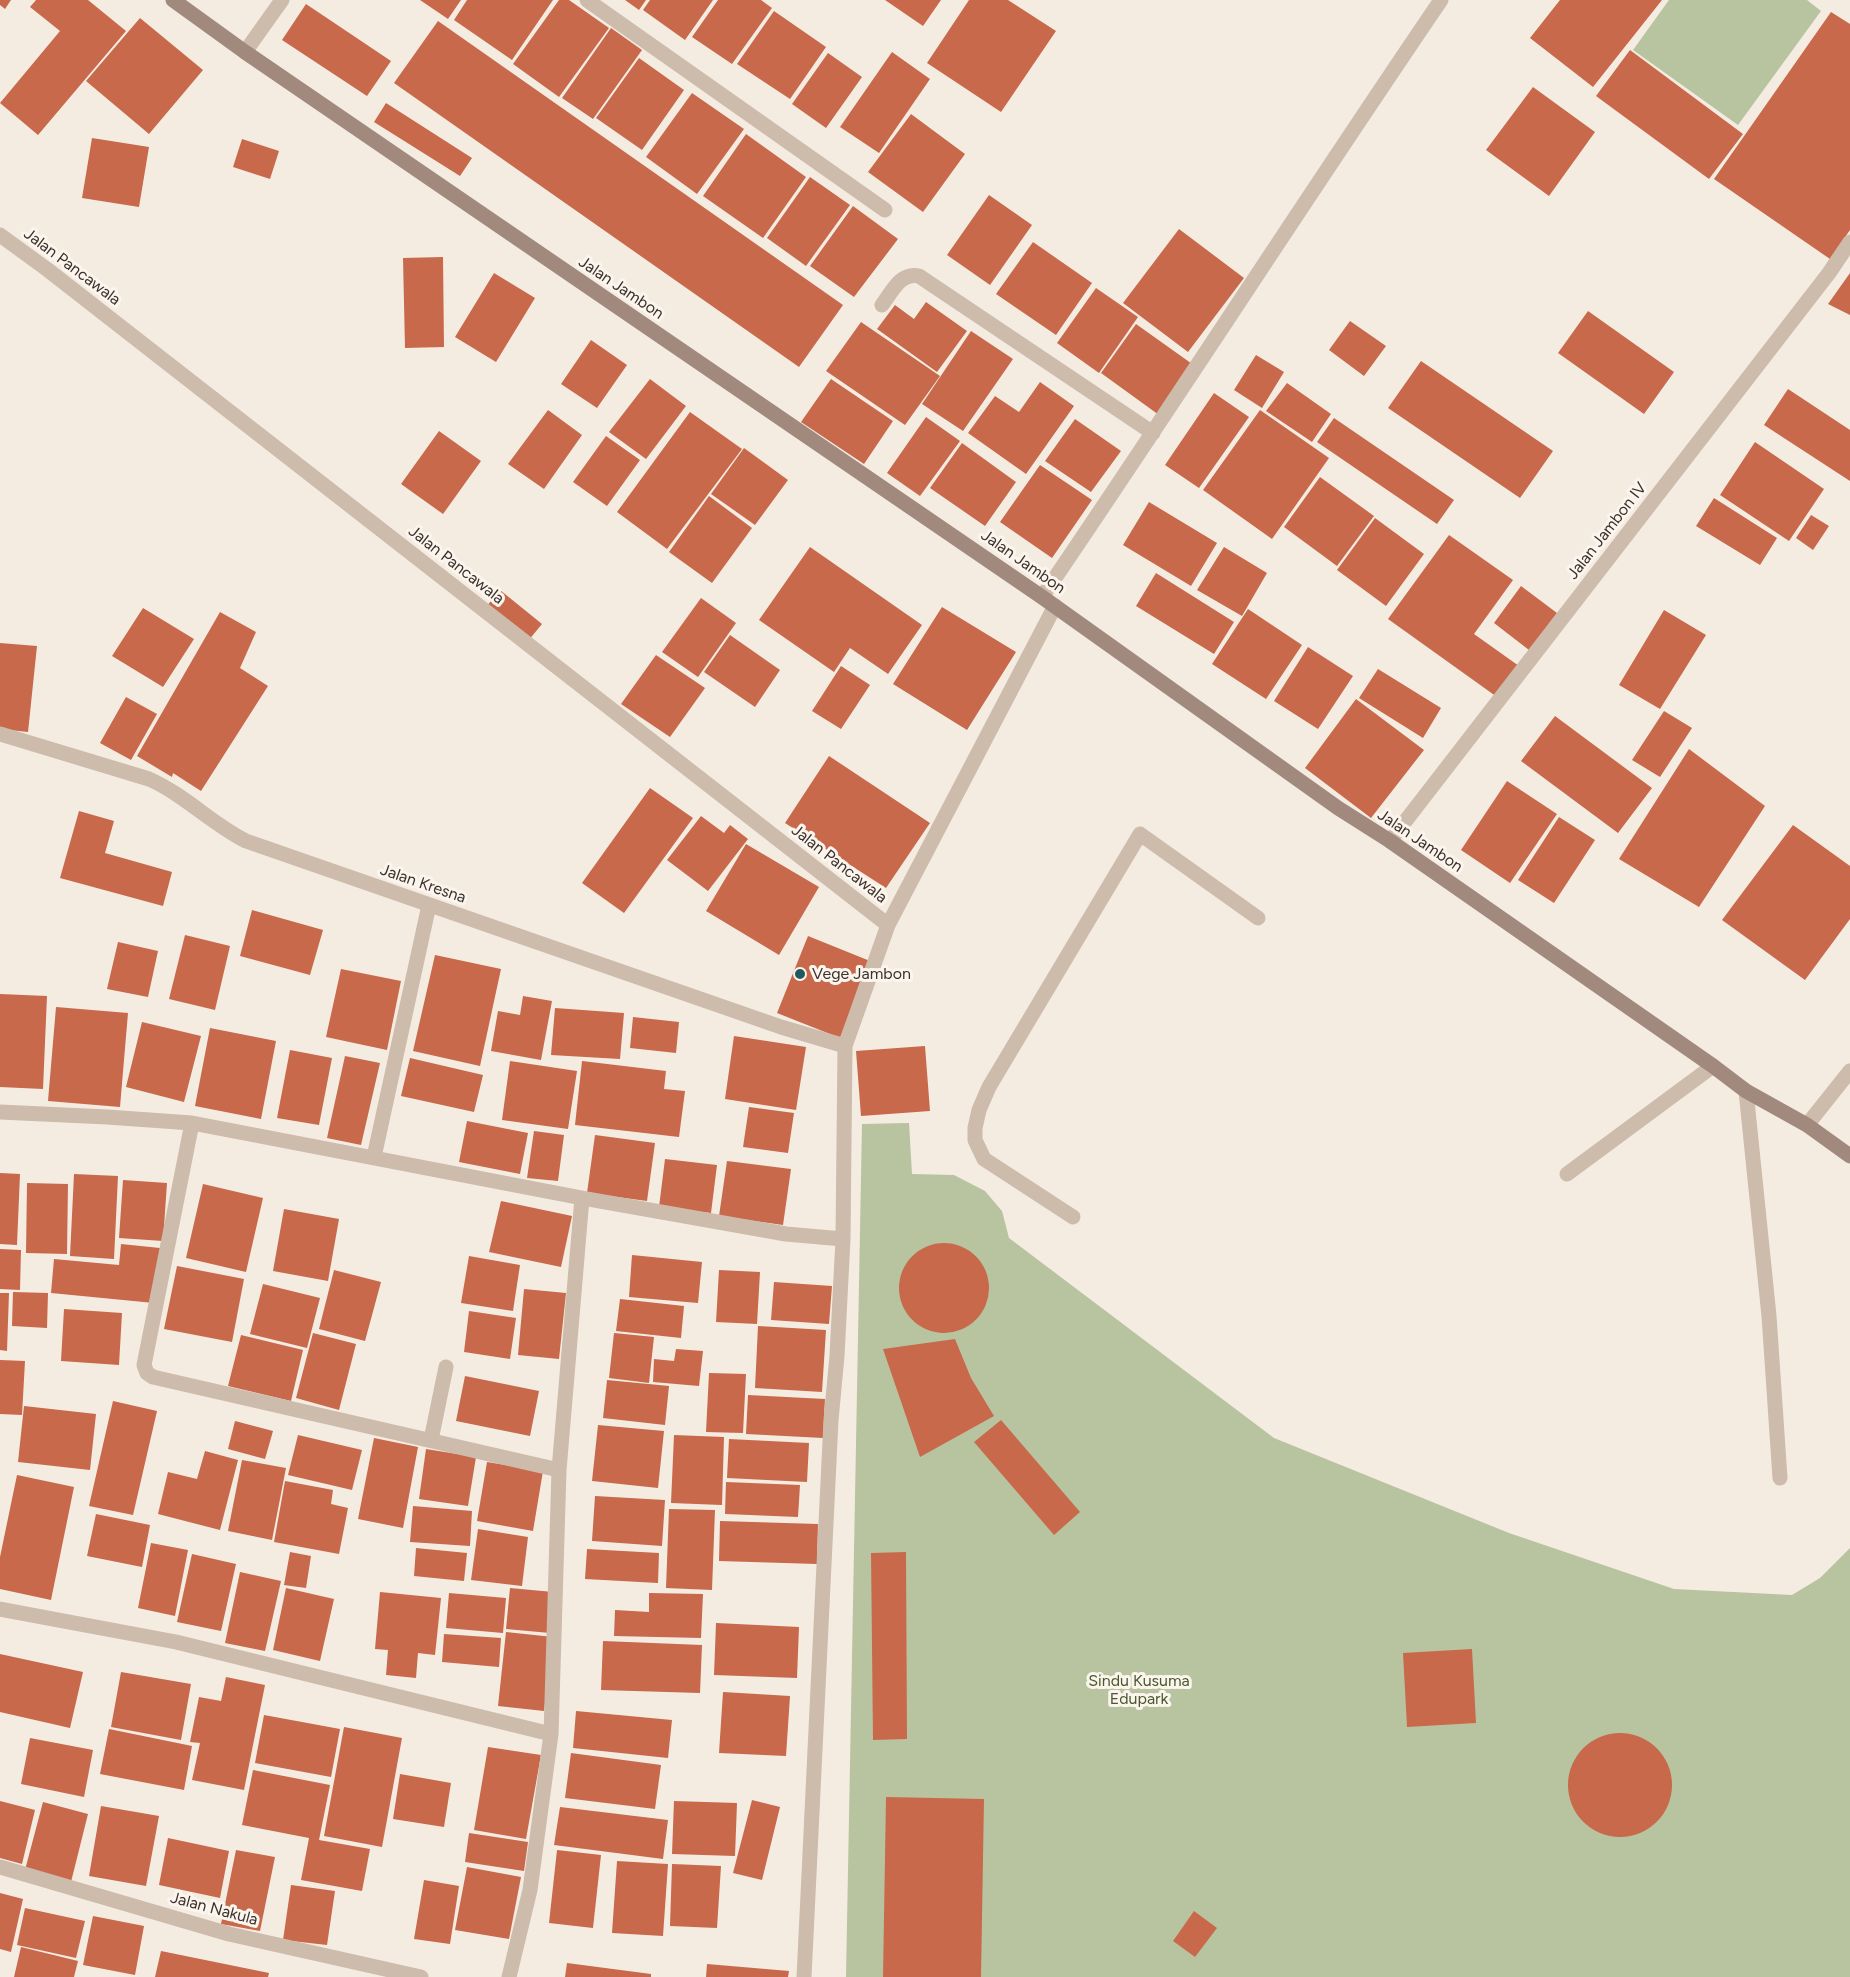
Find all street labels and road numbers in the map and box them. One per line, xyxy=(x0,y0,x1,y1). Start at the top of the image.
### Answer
street label: Jalan Pancawala xyxy=(20,224,124,310)
street label: Jalan Jambon xyxy=(575,252,667,324)
street label: Jalan Jambon IV xyxy=(1563,479,1651,583)
street label: Jalan Pancawala xyxy=(404,522,508,608)
street label: Jalan Jambon xyxy=(977,526,1069,598)
street label: Jalan Jambon xyxy=(1374,805,1466,877)
street label: Jalan Pancawala xyxy=(787,821,891,907)
street label: Jalan Kresna xyxy=(378,860,468,908)
street label: Jalan Nakula xyxy=(168,1888,260,1930)

